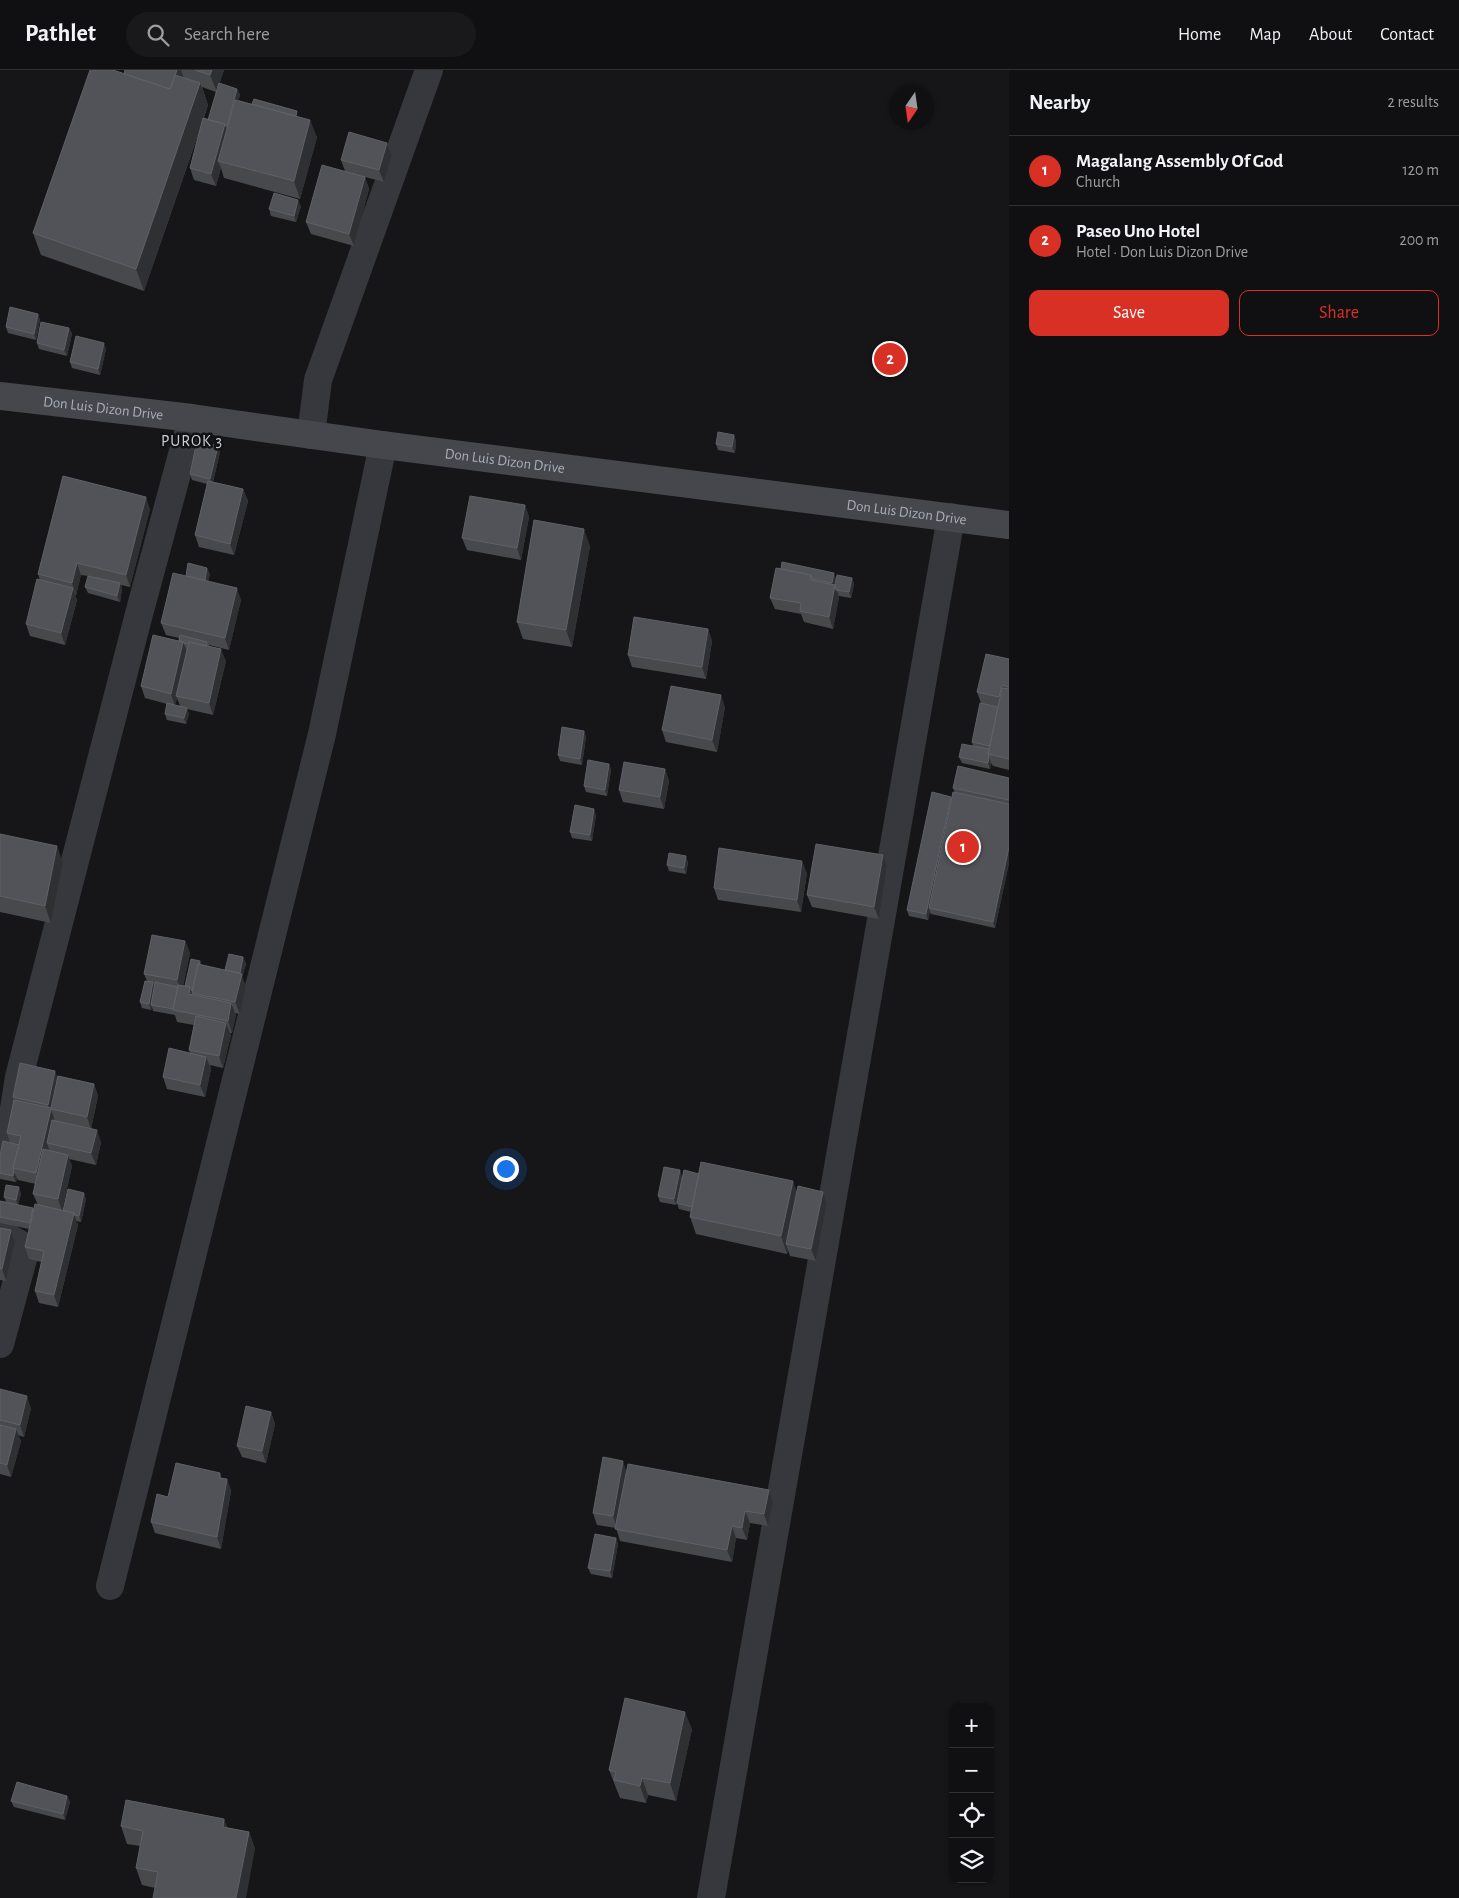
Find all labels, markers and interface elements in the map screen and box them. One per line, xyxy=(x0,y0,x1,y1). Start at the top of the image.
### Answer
search box xyxy=(126,12,476,57)
icon: search xyxy=(144,21,172,49)
text: Pathlet xyxy=(25,22,96,46)
text: Search here xyxy=(184,25,270,44)
text: Home xyxy=(1178,26,1221,44)
text: Map xyxy=(1249,26,1281,44)
text: About xyxy=(1309,26,1352,44)
text: Contact xyxy=(1380,26,1434,44)
north arrow xyxy=(889,85,934,130)
text: Nearby xyxy=(1029,92,1090,113)
text: 2 results xyxy=(1387,94,1439,110)
text: Magalang Assembly Of God xyxy=(1076,152,1283,171)
text: 1 xyxy=(1042,162,1048,178)
text: 120 m xyxy=(1402,162,1439,178)
text: Church xyxy=(1076,174,1120,190)
text: Paseo Uno Hotel xyxy=(1076,222,1200,241)
text: 2 xyxy=(1041,232,1049,248)
text: 200 m xyxy=(1399,232,1439,248)
text: Hotel · Don Luis Dizon Drive xyxy=(1076,244,1248,260)
button: Save xyxy=(1029,290,1229,336)
button: Share xyxy=(1239,290,1439,336)
pin: 2 xyxy=(874,340,906,378)
street label: Don Luis Dizon Drive xyxy=(42,394,164,422)
district label: PUROK 3 xyxy=(161,433,223,449)
street label: Don Luis Dizon Drive xyxy=(444,445,566,476)
street label: Don Luis Dizon Drive xyxy=(846,497,968,527)
pin: 1 xyxy=(947,828,979,866)
your location xyxy=(493,1156,519,1182)
map controls xyxy=(949,1703,994,1883)
button: + xyxy=(949,1703,994,1748)
button: − xyxy=(949,1748,994,1793)
button: locate xyxy=(949,1793,994,1838)
button: layers xyxy=(949,1838,994,1883)

